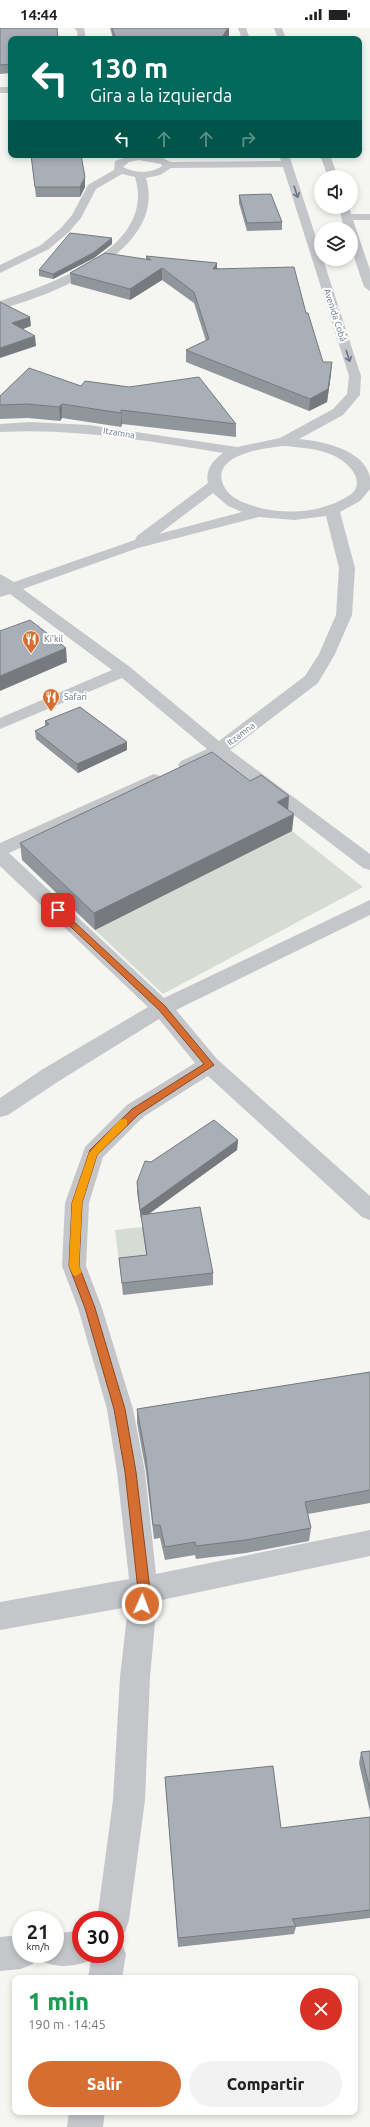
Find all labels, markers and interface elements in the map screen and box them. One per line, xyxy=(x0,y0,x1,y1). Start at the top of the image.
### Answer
text: 14:44 xyxy=(20,6,58,23)
icon: left xyxy=(24,52,76,104)
text: 130 m xyxy=(90,52,168,83)
text: Gira a la izquierda xyxy=(90,85,232,105)
icon: left xyxy=(111,128,133,150)
icon: ahead xyxy=(153,128,175,150)
icon: ahead xyxy=(195,128,217,150)
icon: right xyxy=(237,128,259,150)
map controls xyxy=(314,170,358,266)
button: sound xyxy=(314,170,358,214)
one-way arrow xyxy=(293,185,300,198)
button: layers xyxy=(314,222,358,266)
street label: Avenida Cobá xyxy=(322,287,348,343)
one-way arrow xyxy=(345,349,352,362)
street label: Itzamna xyxy=(102,426,136,440)
restaurant icon: Ki'kil xyxy=(21,629,41,654)
place label: Ki'kil xyxy=(44,634,64,644)
restaurant icon: Safari xyxy=(41,687,61,712)
place label: Safari xyxy=(64,692,87,702)
street label: Itzamna xyxy=(225,720,257,748)
pin xyxy=(41,893,75,927)
icon: arrive xyxy=(47,899,69,921)
position arrow xyxy=(121,1583,163,1625)
speed limit sign: 30 xyxy=(72,1911,124,1963)
text: 21 xyxy=(27,1920,49,1943)
text: km/h xyxy=(26,1941,50,1952)
text: 1 min xyxy=(28,1988,89,2015)
button: close xyxy=(300,1988,342,2030)
text: 190 m · 14:45 xyxy=(28,2017,106,2031)
button: Salir xyxy=(28,2061,181,2107)
button: Compartir xyxy=(189,2061,342,2107)

